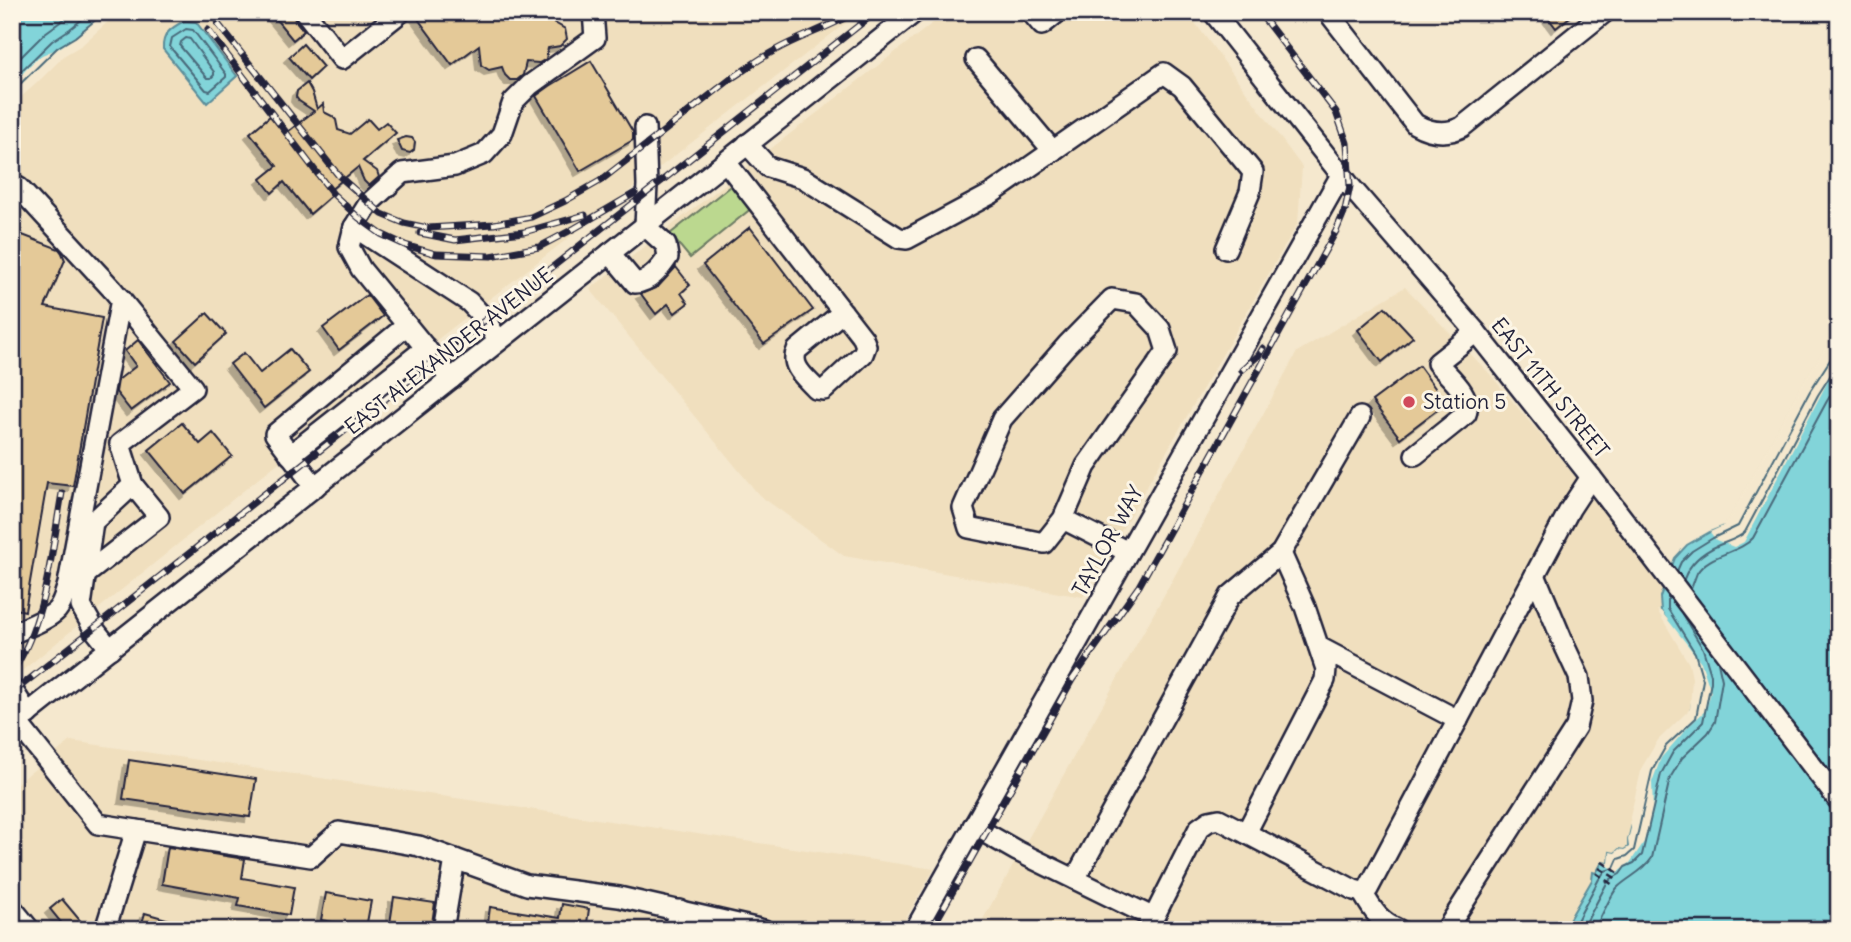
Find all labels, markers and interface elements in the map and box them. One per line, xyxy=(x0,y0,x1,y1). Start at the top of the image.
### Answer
street label: EAST ALEXANDER AVENUE xyxy=(339,261,558,440)
street label: EAST 11TH STREET xyxy=(1486,312,1615,463)
place label: Station 5 xyxy=(1423,388,1506,415)
marker: Station 5 xyxy=(1401,394,1417,410)
street label: TAYLOR WAY xyxy=(1066,480,1149,601)

